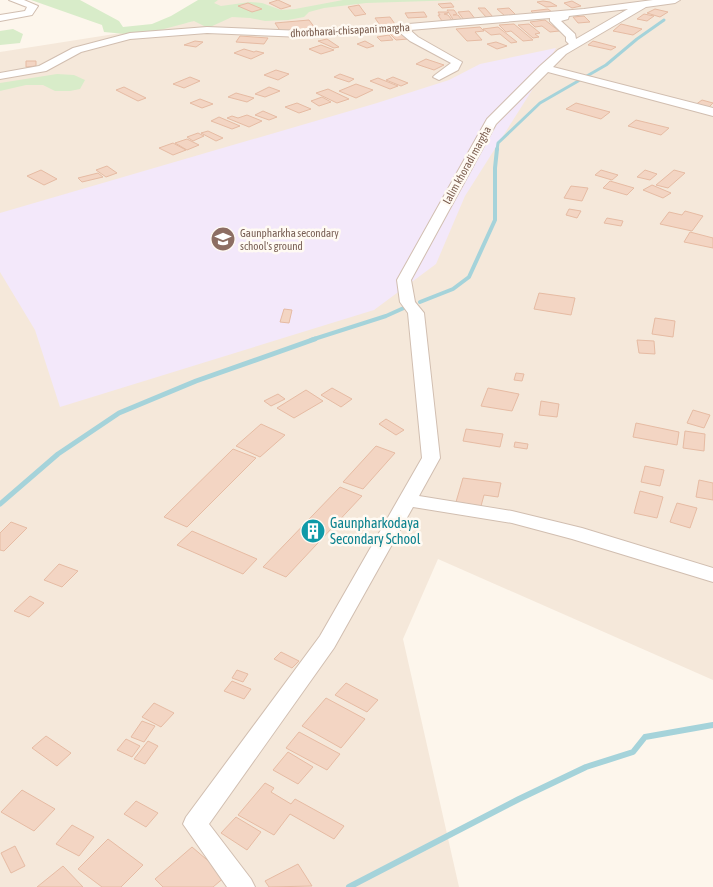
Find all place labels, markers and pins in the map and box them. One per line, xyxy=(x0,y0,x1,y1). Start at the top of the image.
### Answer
school or university icon: Gaunpharkha secondary school's ground xyxy=(210,226,236,252)
place label: Gaunpharkha secondary school's ground xyxy=(240,227,339,252)
place label: Gaunpharkodaya Secondary School xyxy=(330,515,421,547)
building icon: Gaunpharkodaya Secondary School xyxy=(300,518,326,544)

